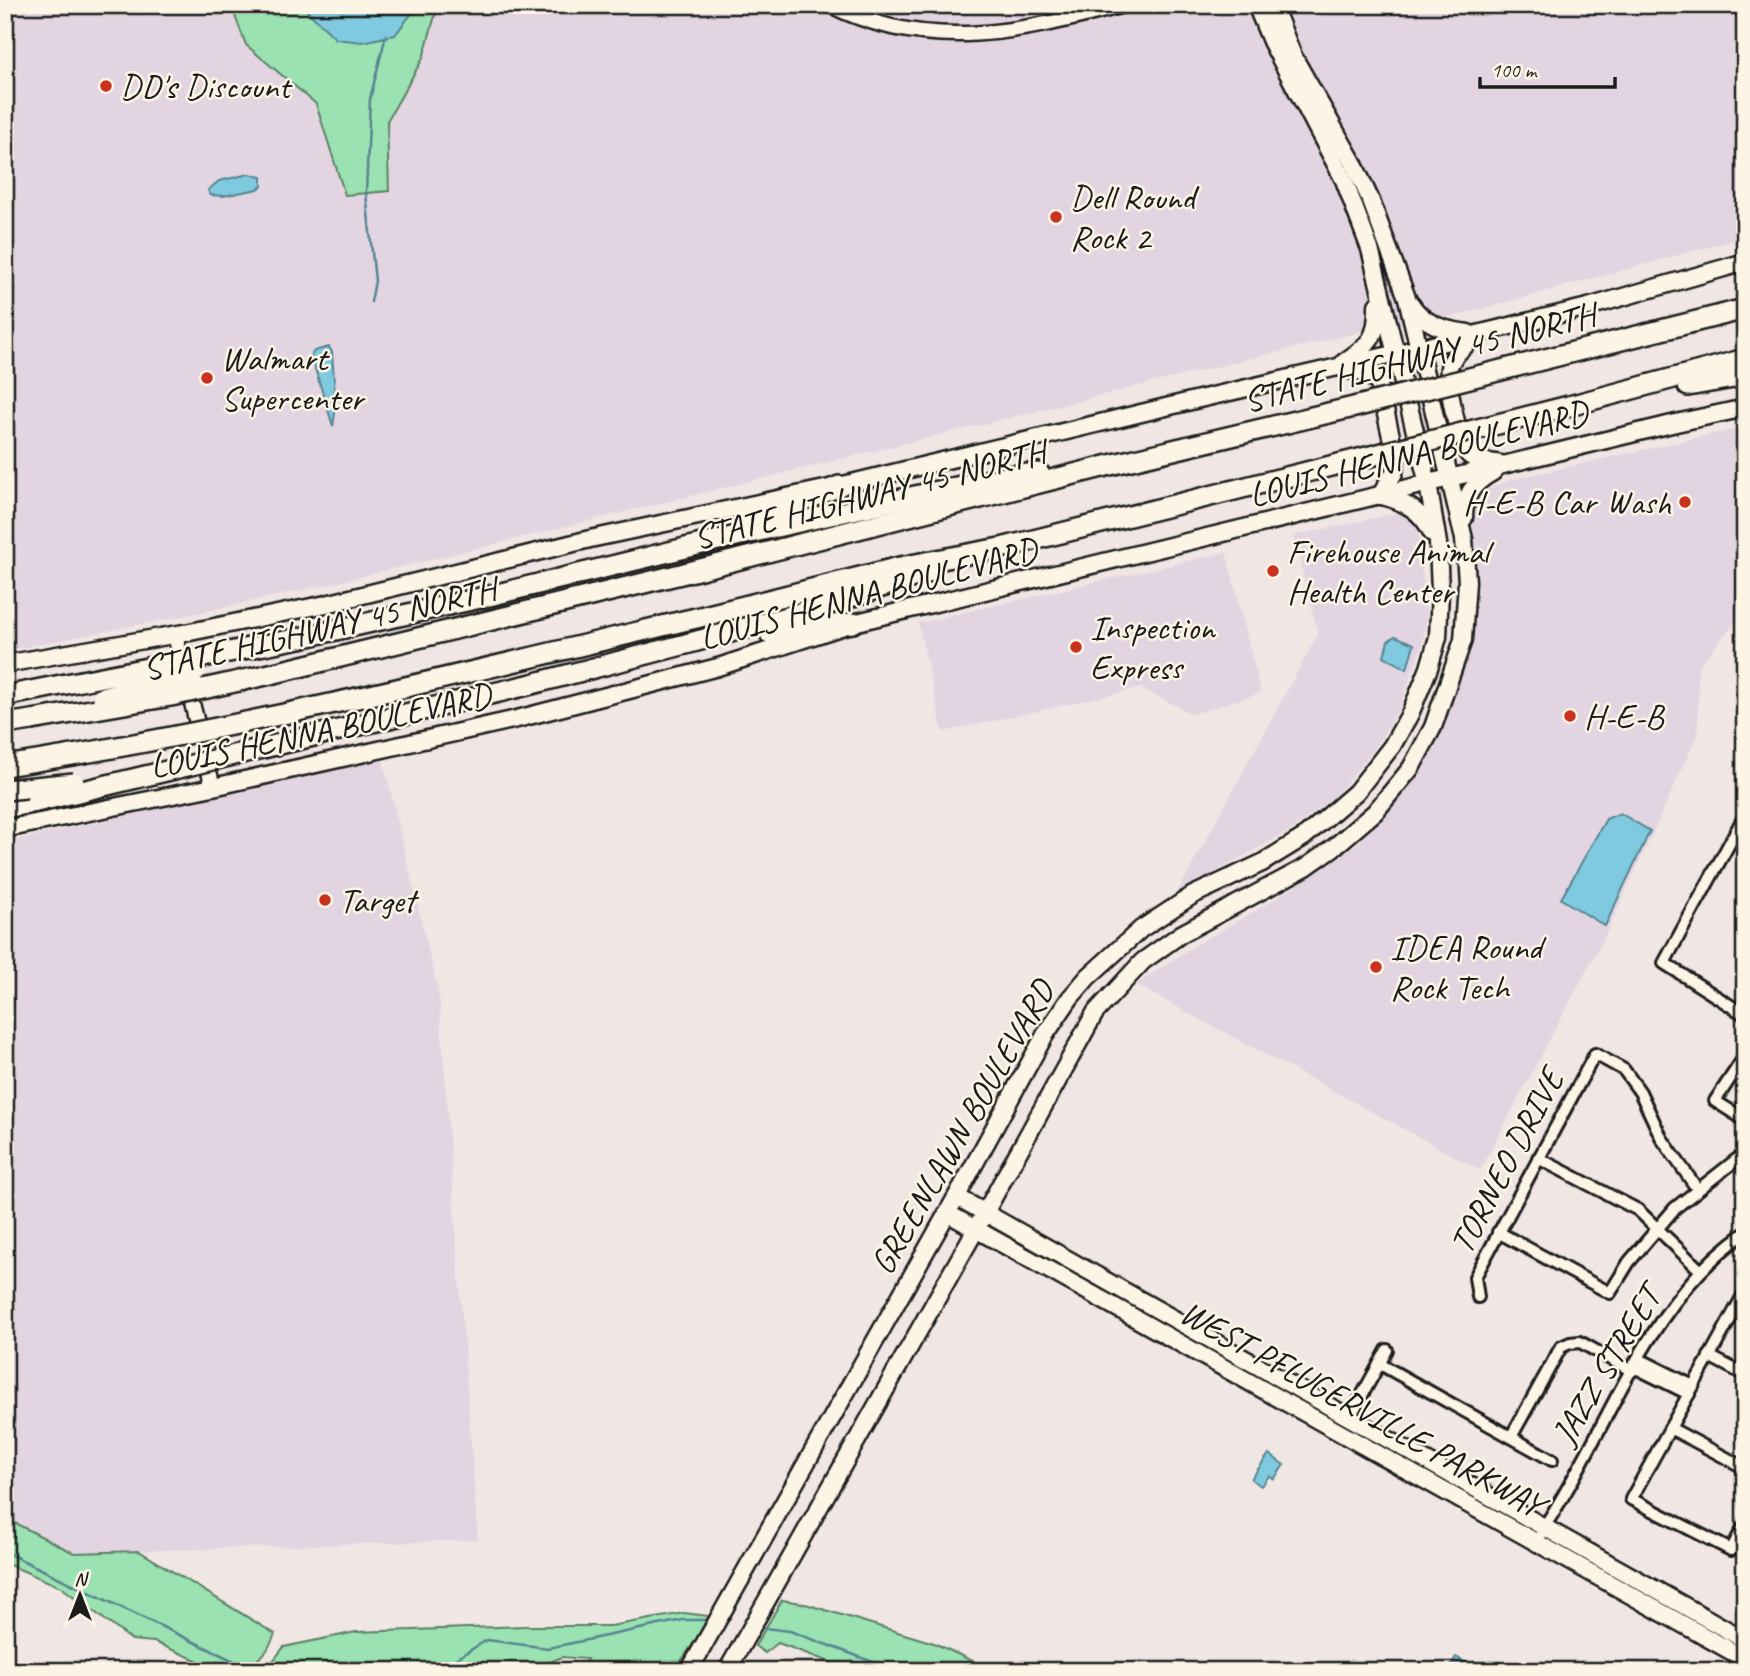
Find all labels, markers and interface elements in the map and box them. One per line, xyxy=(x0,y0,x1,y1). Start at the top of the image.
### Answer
scale bar xyxy=(1480,46,1615,90)
text: 100 m xyxy=(1491,57,1538,83)
place label: DD's Discount xyxy=(120,64,293,109)
marker: DD's Discount xyxy=(98,78,114,94)
place label: Dell Round Rock 2 xyxy=(1070,175,1200,260)
marker: Dell Round Rock 2 xyxy=(1048,209,1064,225)
street label: STATE HIGHWAY 45 NORTH xyxy=(1239,291,1605,423)
place label: Walmart Supercenter xyxy=(221,336,366,421)
marker: Walmart Supercenter xyxy=(199,370,215,386)
street label: LOUIS HENNA BOULEVARD xyxy=(1244,389,1595,517)
street label: STATE HIGHWAY 45 NORTH xyxy=(689,428,1055,560)
place label: H-E-B Car Wash xyxy=(1463,480,1672,525)
marker: H-E-B Car Wash xyxy=(1677,494,1693,510)
street label: LOUIS HENNA BOULEVARD xyxy=(695,526,1044,660)
place label: Firehouse Animal Health Center xyxy=(1287,529,1495,614)
marker: Firehouse Animal Health Center xyxy=(1265,563,1281,579)
street label: STATE HIGHWAY 45 NORTH xyxy=(138,565,505,691)
place label: Inspection Express xyxy=(1090,605,1217,690)
marker: Inspection Express xyxy=(1068,639,1084,655)
street label: LOUIS HENNA BOULEVARD xyxy=(146,672,497,789)
place label: H-E-B xyxy=(1584,694,1666,739)
marker: H-E-B xyxy=(1562,708,1578,724)
place label: Target xyxy=(339,878,420,923)
marker: Target xyxy=(317,892,333,908)
place label: IDEA Round Rock Tech xyxy=(1390,925,1547,1010)
marker: IDEA Round Rock Tech xyxy=(1368,959,1384,975)
street label: GREENLAWN BOULEVARD xyxy=(860,970,1066,1282)
street label: TORNEO DRIVE xyxy=(1439,1057,1576,1261)
street label: JAZZ STREET xyxy=(1541,1272,1675,1454)
street label: WEST PFLUGERVILLE PARKWAY xyxy=(1172,1290,1557,1530)
north arrow xyxy=(46,1560,116,1630)
text: N xyxy=(74,1567,89,1591)

